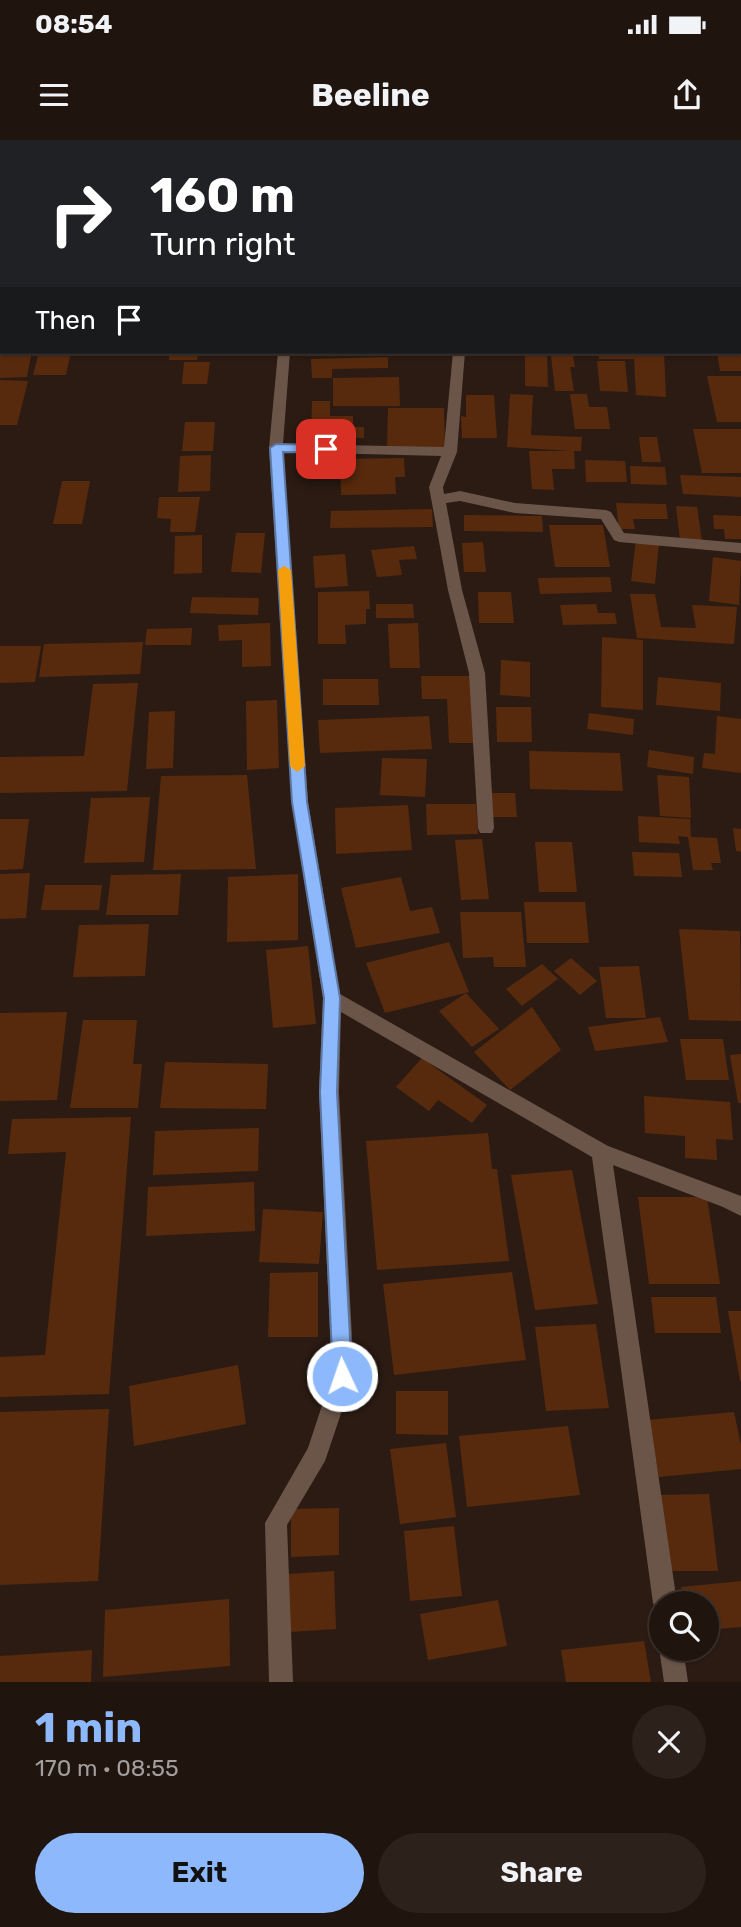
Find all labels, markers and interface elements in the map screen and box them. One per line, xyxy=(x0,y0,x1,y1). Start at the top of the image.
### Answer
text: 08:54 xyxy=(35,9,112,40)
icon: menu xyxy=(35,76,73,114)
text: Beeline xyxy=(311,76,430,114)
icon: share xyxy=(668,76,706,114)
text: 160 m xyxy=(150,166,295,224)
icon: right xyxy=(35,168,126,259)
text: Turn right xyxy=(150,225,295,263)
icon: arrive xyxy=(110,301,148,339)
text: Then xyxy=(35,305,96,336)
pin xyxy=(296,419,356,479)
icon: arrive xyxy=(307,430,345,468)
position arrow xyxy=(305,1339,379,1413)
map controls xyxy=(649,1591,719,1661)
button: search xyxy=(649,1591,719,1661)
text: 1 min xyxy=(35,1703,142,1753)
button: close xyxy=(632,1705,706,1779)
text: 170 m · 08:55 xyxy=(35,1754,179,1782)
button: Exit xyxy=(35,1833,364,1913)
button: Share xyxy=(378,1833,706,1913)

